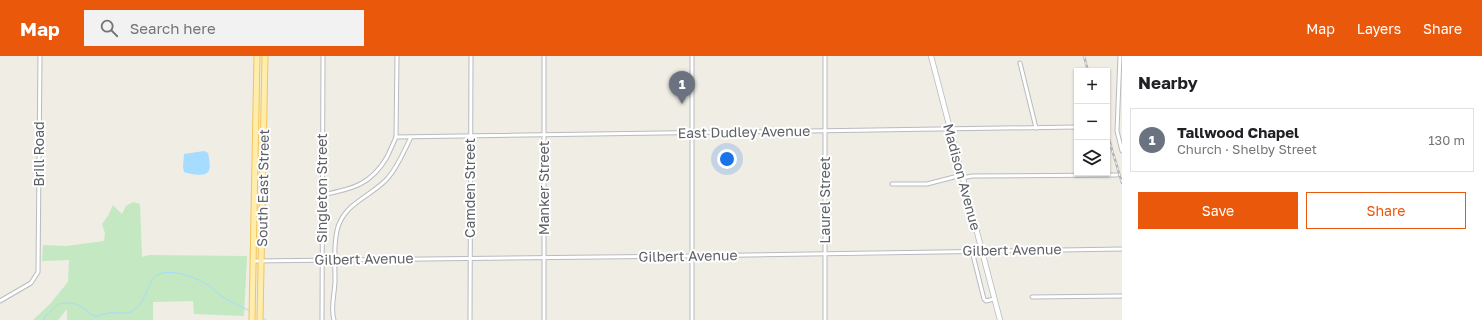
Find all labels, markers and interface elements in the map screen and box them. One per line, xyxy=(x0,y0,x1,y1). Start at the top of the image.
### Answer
search box xyxy=(84,10,364,46)
text: Map xyxy=(20,17,60,40)
icon: search xyxy=(98,17,120,39)
text: Search here xyxy=(130,19,216,37)
text: Map xyxy=(1306,20,1335,37)
text: Layers xyxy=(1357,20,1401,37)
text: Share xyxy=(1423,20,1462,37)
map controls xyxy=(1074,68,1110,176)
button: + xyxy=(1074,68,1110,104)
pin: 1 xyxy=(669,71,695,104)
text: Nearby xyxy=(1138,72,1198,93)
button: − xyxy=(1074,104,1110,140)
street label: Brill Road xyxy=(30,121,47,187)
street label: East Dudley Avenue xyxy=(678,122,810,141)
street label: Madison Avenue xyxy=(940,122,985,232)
text: Tallwood Chapel xyxy=(1177,123,1299,141)
street label: South East Street xyxy=(253,129,272,247)
text: 1 xyxy=(1149,132,1155,148)
text: 130 m xyxy=(1428,132,1465,148)
street label: Singleton Street xyxy=(313,133,330,243)
street label: Camden Street xyxy=(461,138,478,238)
button: layers xyxy=(1074,140,1110,176)
street label: Manker Street xyxy=(535,141,552,235)
text: Church · Shelby Street xyxy=(1177,141,1317,157)
your location xyxy=(717,149,737,169)
street label: Laurel Street xyxy=(816,156,833,244)
button: Save xyxy=(1138,192,1298,229)
button: Share xyxy=(1306,192,1466,229)
street label: Gilbert Avenue xyxy=(962,240,1062,259)
street label: Gilbert Avenue xyxy=(638,246,738,265)
street label: Gilbert Avenue xyxy=(314,249,414,268)

